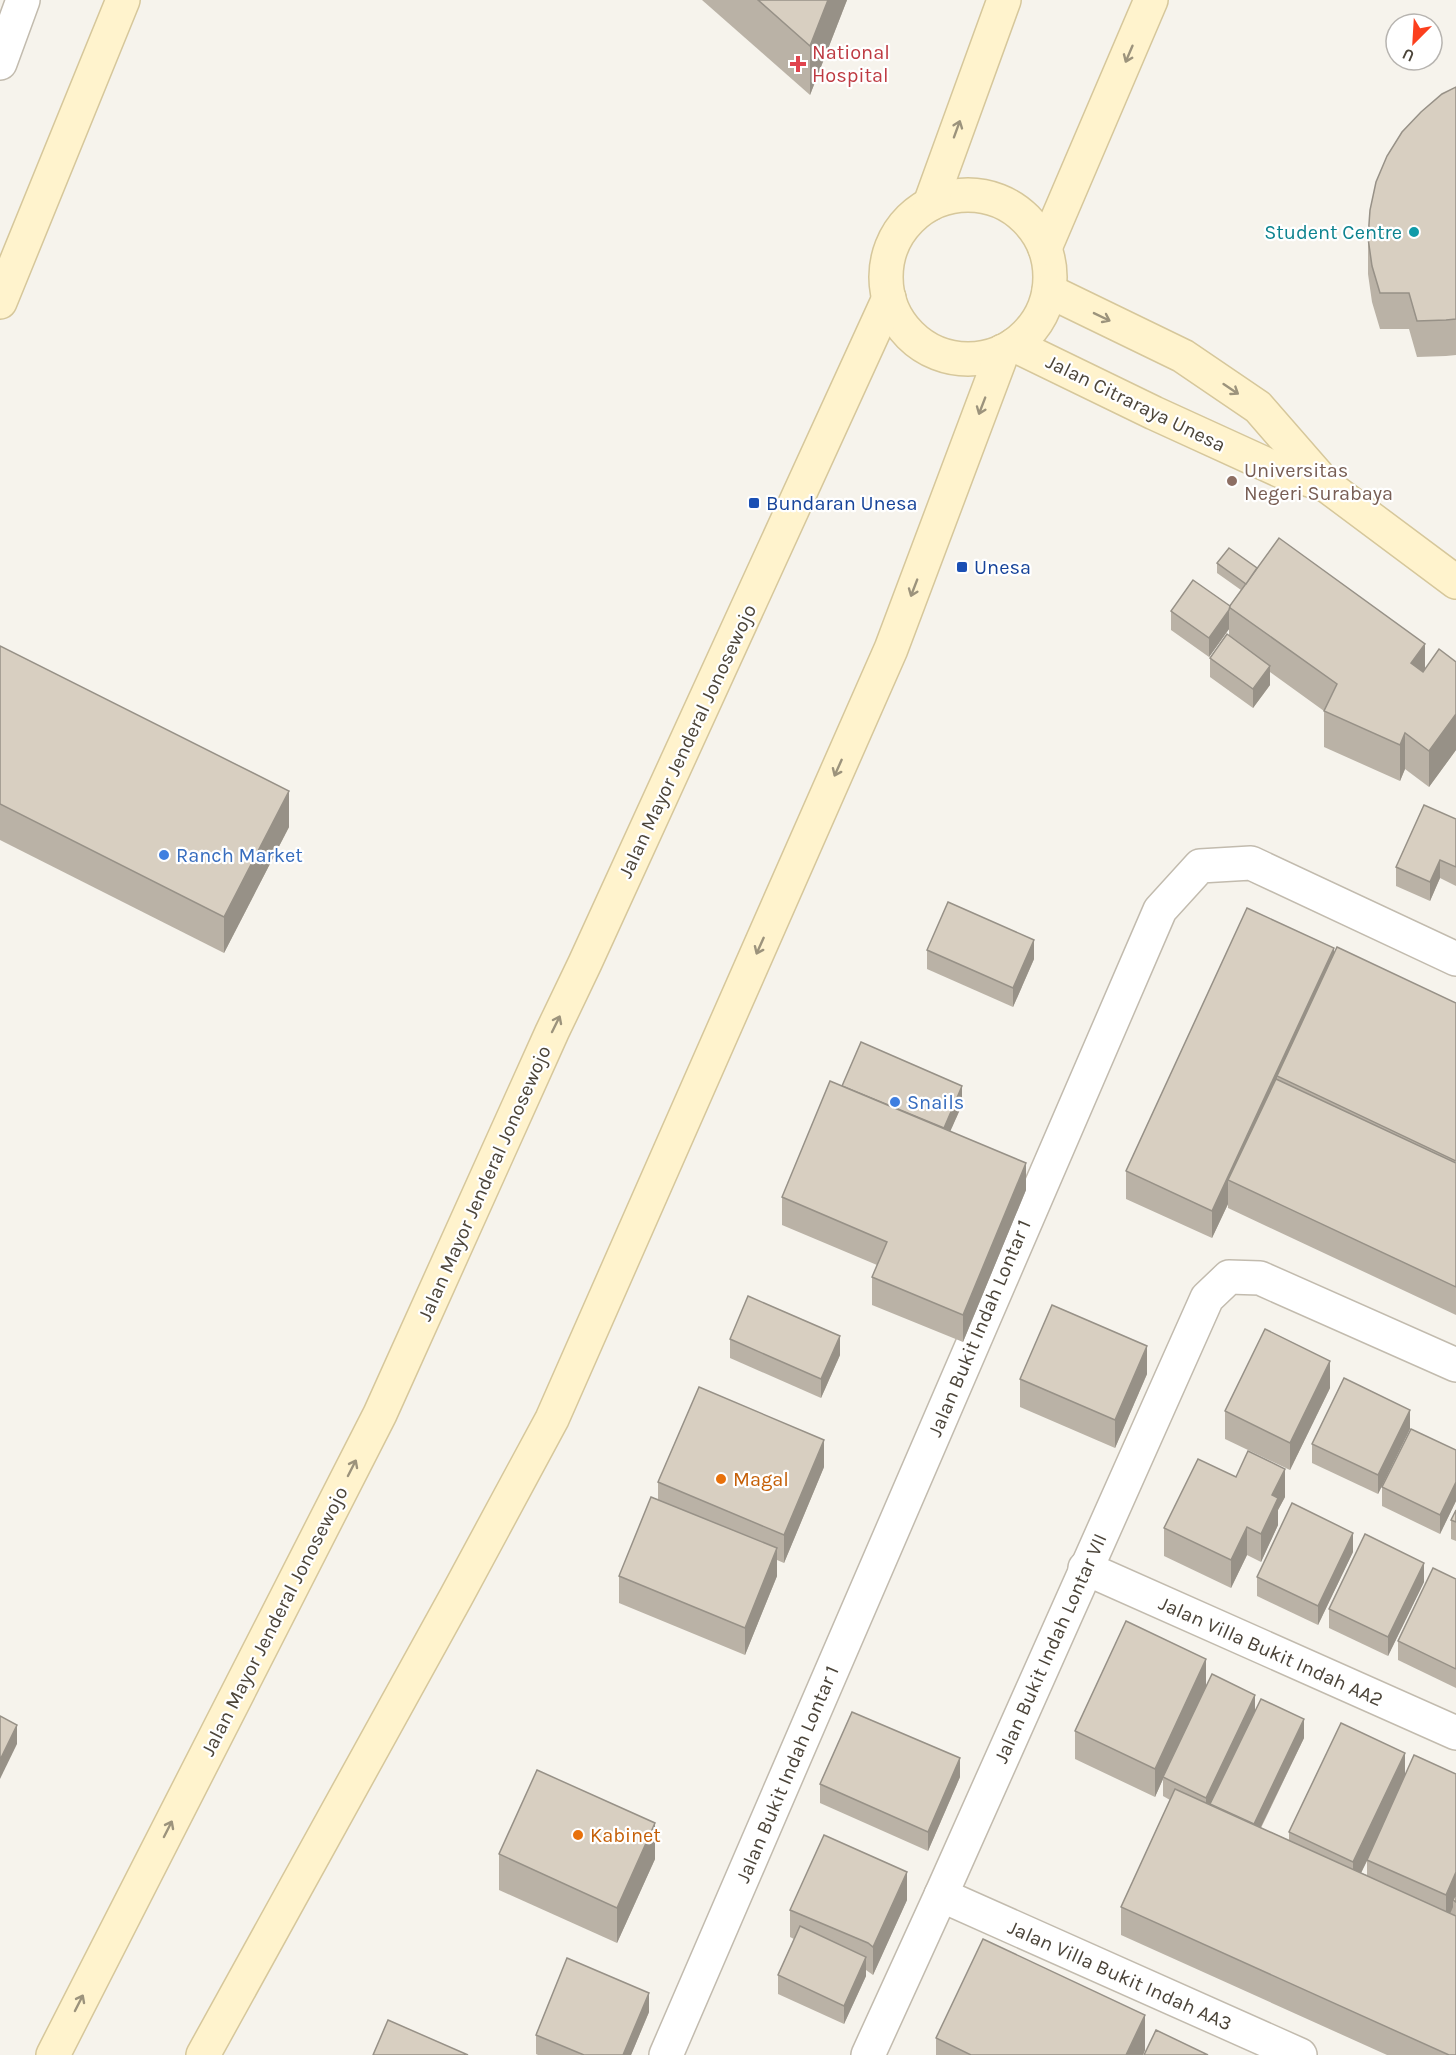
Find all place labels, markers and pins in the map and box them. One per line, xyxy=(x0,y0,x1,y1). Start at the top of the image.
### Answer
place label: National Hospital xyxy=(812,41,890,87)
marker: National Hospital xyxy=(789,55,807,73)
place label: Student Centre xyxy=(1264,221,1402,244)
marker: Student Centre xyxy=(1407,225,1421,239)
place label: Universitas Negeri Surabaya xyxy=(1244,459,1393,505)
marker: Universitas Negeri Surabaya xyxy=(1225,474,1239,488)
place label: Bundaran Unesa xyxy=(766,492,917,515)
marker: Bundaran Unesa xyxy=(747,496,761,510)
place label: Unesa xyxy=(974,556,1031,579)
marker: Unesa xyxy=(955,560,969,574)
place label: Ranch Market xyxy=(176,844,303,867)
marker: Ranch Market xyxy=(157,848,171,862)
place label: Snails xyxy=(907,1091,964,1114)
marker: Snails xyxy=(888,1095,902,1109)
place label: Magal xyxy=(733,1468,789,1491)
marker: Magal xyxy=(714,1472,728,1486)
place label: Kabinet xyxy=(590,1824,661,1847)
marker: Kabinet xyxy=(571,1828,585,1842)

